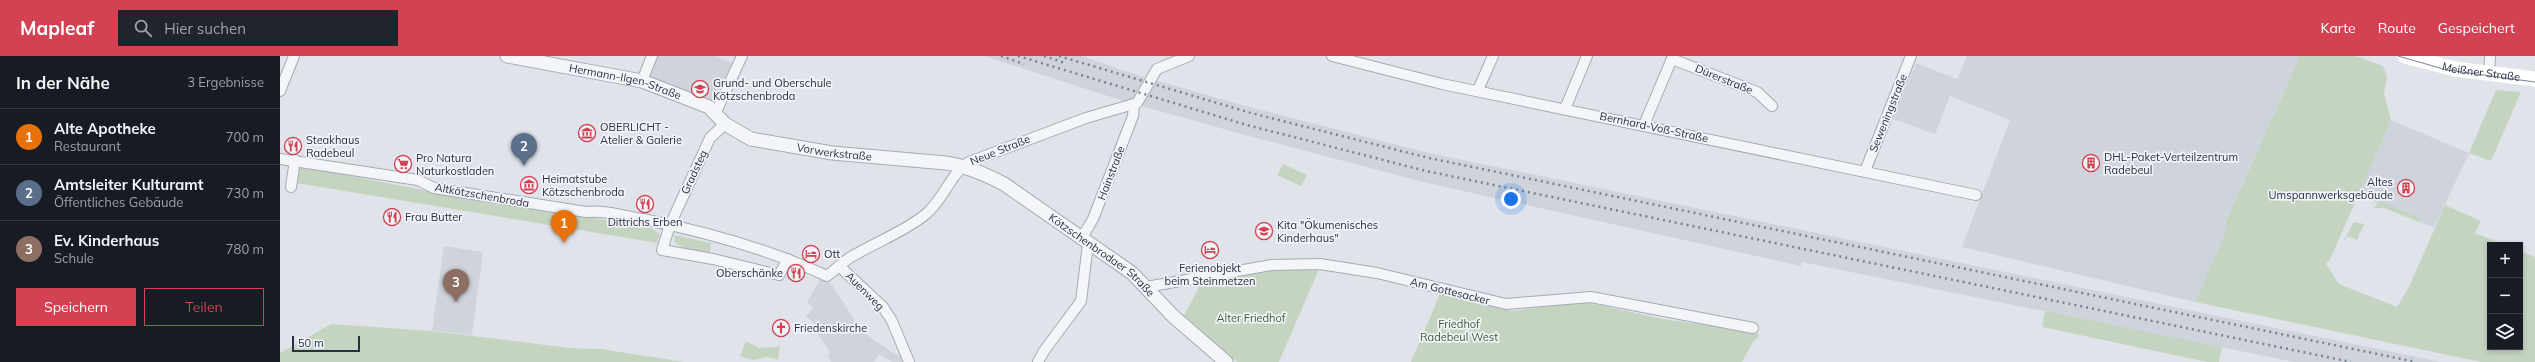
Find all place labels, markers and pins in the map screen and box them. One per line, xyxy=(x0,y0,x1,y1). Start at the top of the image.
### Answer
place label: Grund- und Oberschule Kötzschenbroda xyxy=(713,76,832,103)
school or university icon: Grund- und Oberschule Kötzschenbroda xyxy=(690,79,710,99)
place label: OBERLICHT - Atelier & Galerie xyxy=(600,120,682,147)
museum icon: OBERLICHT - Atelier & Galerie xyxy=(577,123,597,143)
place label: Steakhaus Radebeul xyxy=(306,133,360,160)
pin: 2 xyxy=(511,133,537,166)
restaurant icon: Steakhaus Radebeul xyxy=(283,136,303,156)
place label: DHL-Paket-Verteilzentrum Radebeul xyxy=(2104,150,2238,177)
place label: Pro Natura Naturkostladen xyxy=(416,151,494,178)
building icon: DHL-Paket-Verteilzentrum Radebeul xyxy=(2081,153,2101,173)
supermarket icon: Pro Natura Naturkostladen xyxy=(393,154,413,174)
place label: Heimatstube Kötzschenbroda xyxy=(542,172,624,199)
museum icon: Heimatstube Kötzschenbroda xyxy=(519,175,539,195)
place label: Altes Umspannwerksgebäude xyxy=(2269,175,2393,202)
building icon: Altes Umspannwerksgebäude xyxy=(2396,178,2416,198)
restaurant icon: Dittrichs Erben xyxy=(635,194,655,214)
restaurant icon: Frau Butter xyxy=(382,207,402,227)
place label: Frau Butter xyxy=(405,210,462,224)
pin: 1 xyxy=(551,210,577,243)
place label: Dittrichs Erben xyxy=(608,215,682,229)
place label: Kita "Ökumenisches Kinderhaus" xyxy=(1277,218,1378,245)
school or university icon: Kita "Ökumenisches Kinderhaus" xyxy=(1254,221,1274,241)
hotel icon: Ferienobjekt beim Steinmetzen xyxy=(1200,240,1220,260)
hotel icon: Ott xyxy=(801,244,821,264)
place label: Ott xyxy=(824,247,840,261)
place label: Ferienobjekt beim Steinmetzen xyxy=(1165,261,1255,288)
restaurant icon: Oberschänke xyxy=(786,263,806,283)
place label: Oberschänke xyxy=(716,266,783,280)
pin: 3 xyxy=(443,269,469,302)
church icon: Friedenskirche xyxy=(771,318,791,338)
place label: Friedenskirche xyxy=(794,321,867,335)

